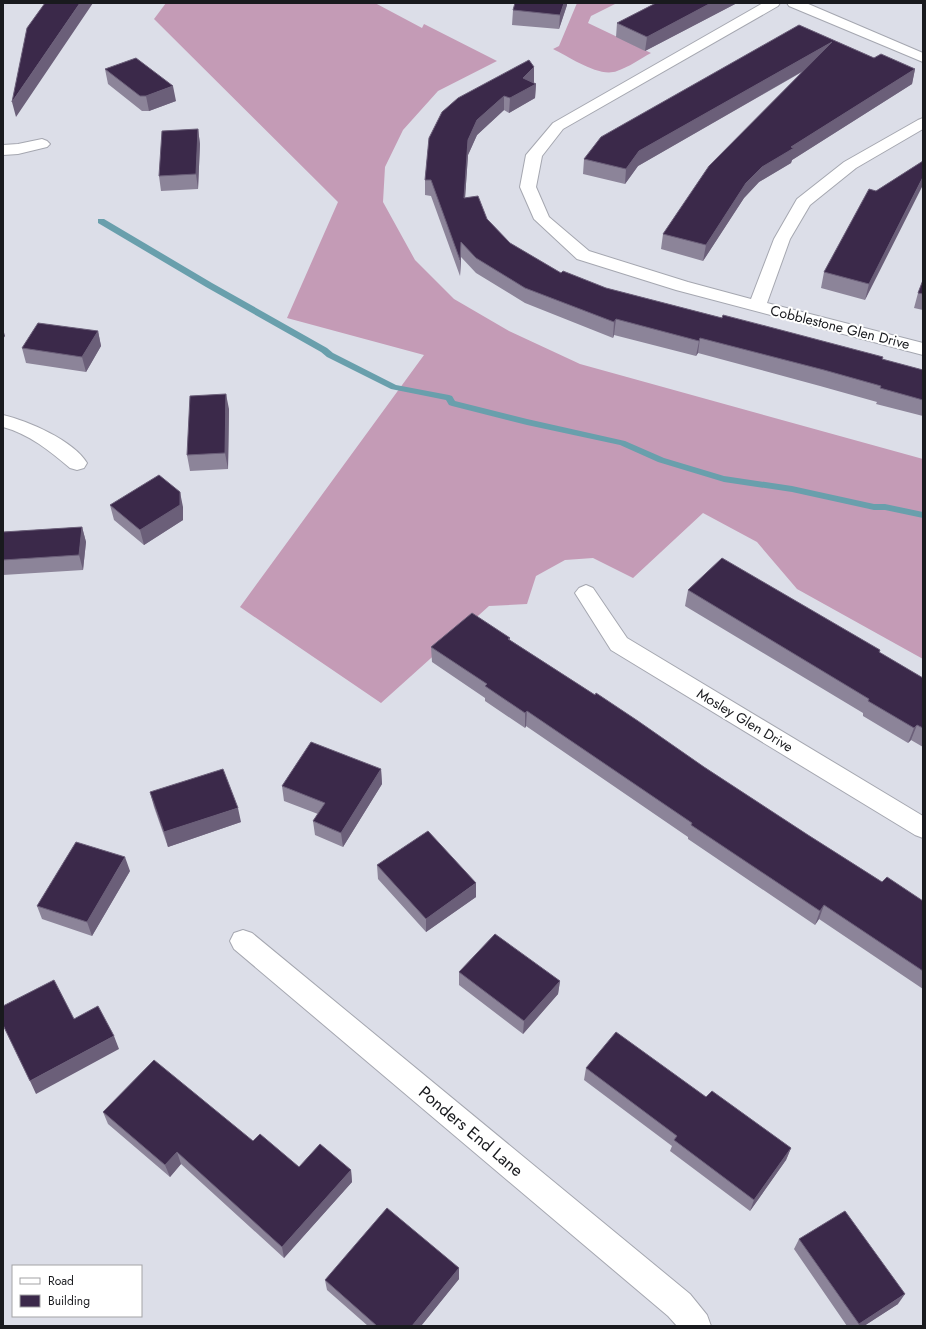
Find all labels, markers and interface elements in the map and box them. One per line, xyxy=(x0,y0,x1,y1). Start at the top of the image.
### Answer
street label: Cobblestone Glen Drive xyxy=(768,300,912,354)
street label: Mosley Glen Drive xyxy=(693,683,797,757)
street label: Ponders End Lane xyxy=(414,1080,529,1182)
legend xyxy=(12,1265,142,1317)
text: Road xyxy=(48,1272,74,1290)
text: Building xyxy=(48,1292,90,1310)

